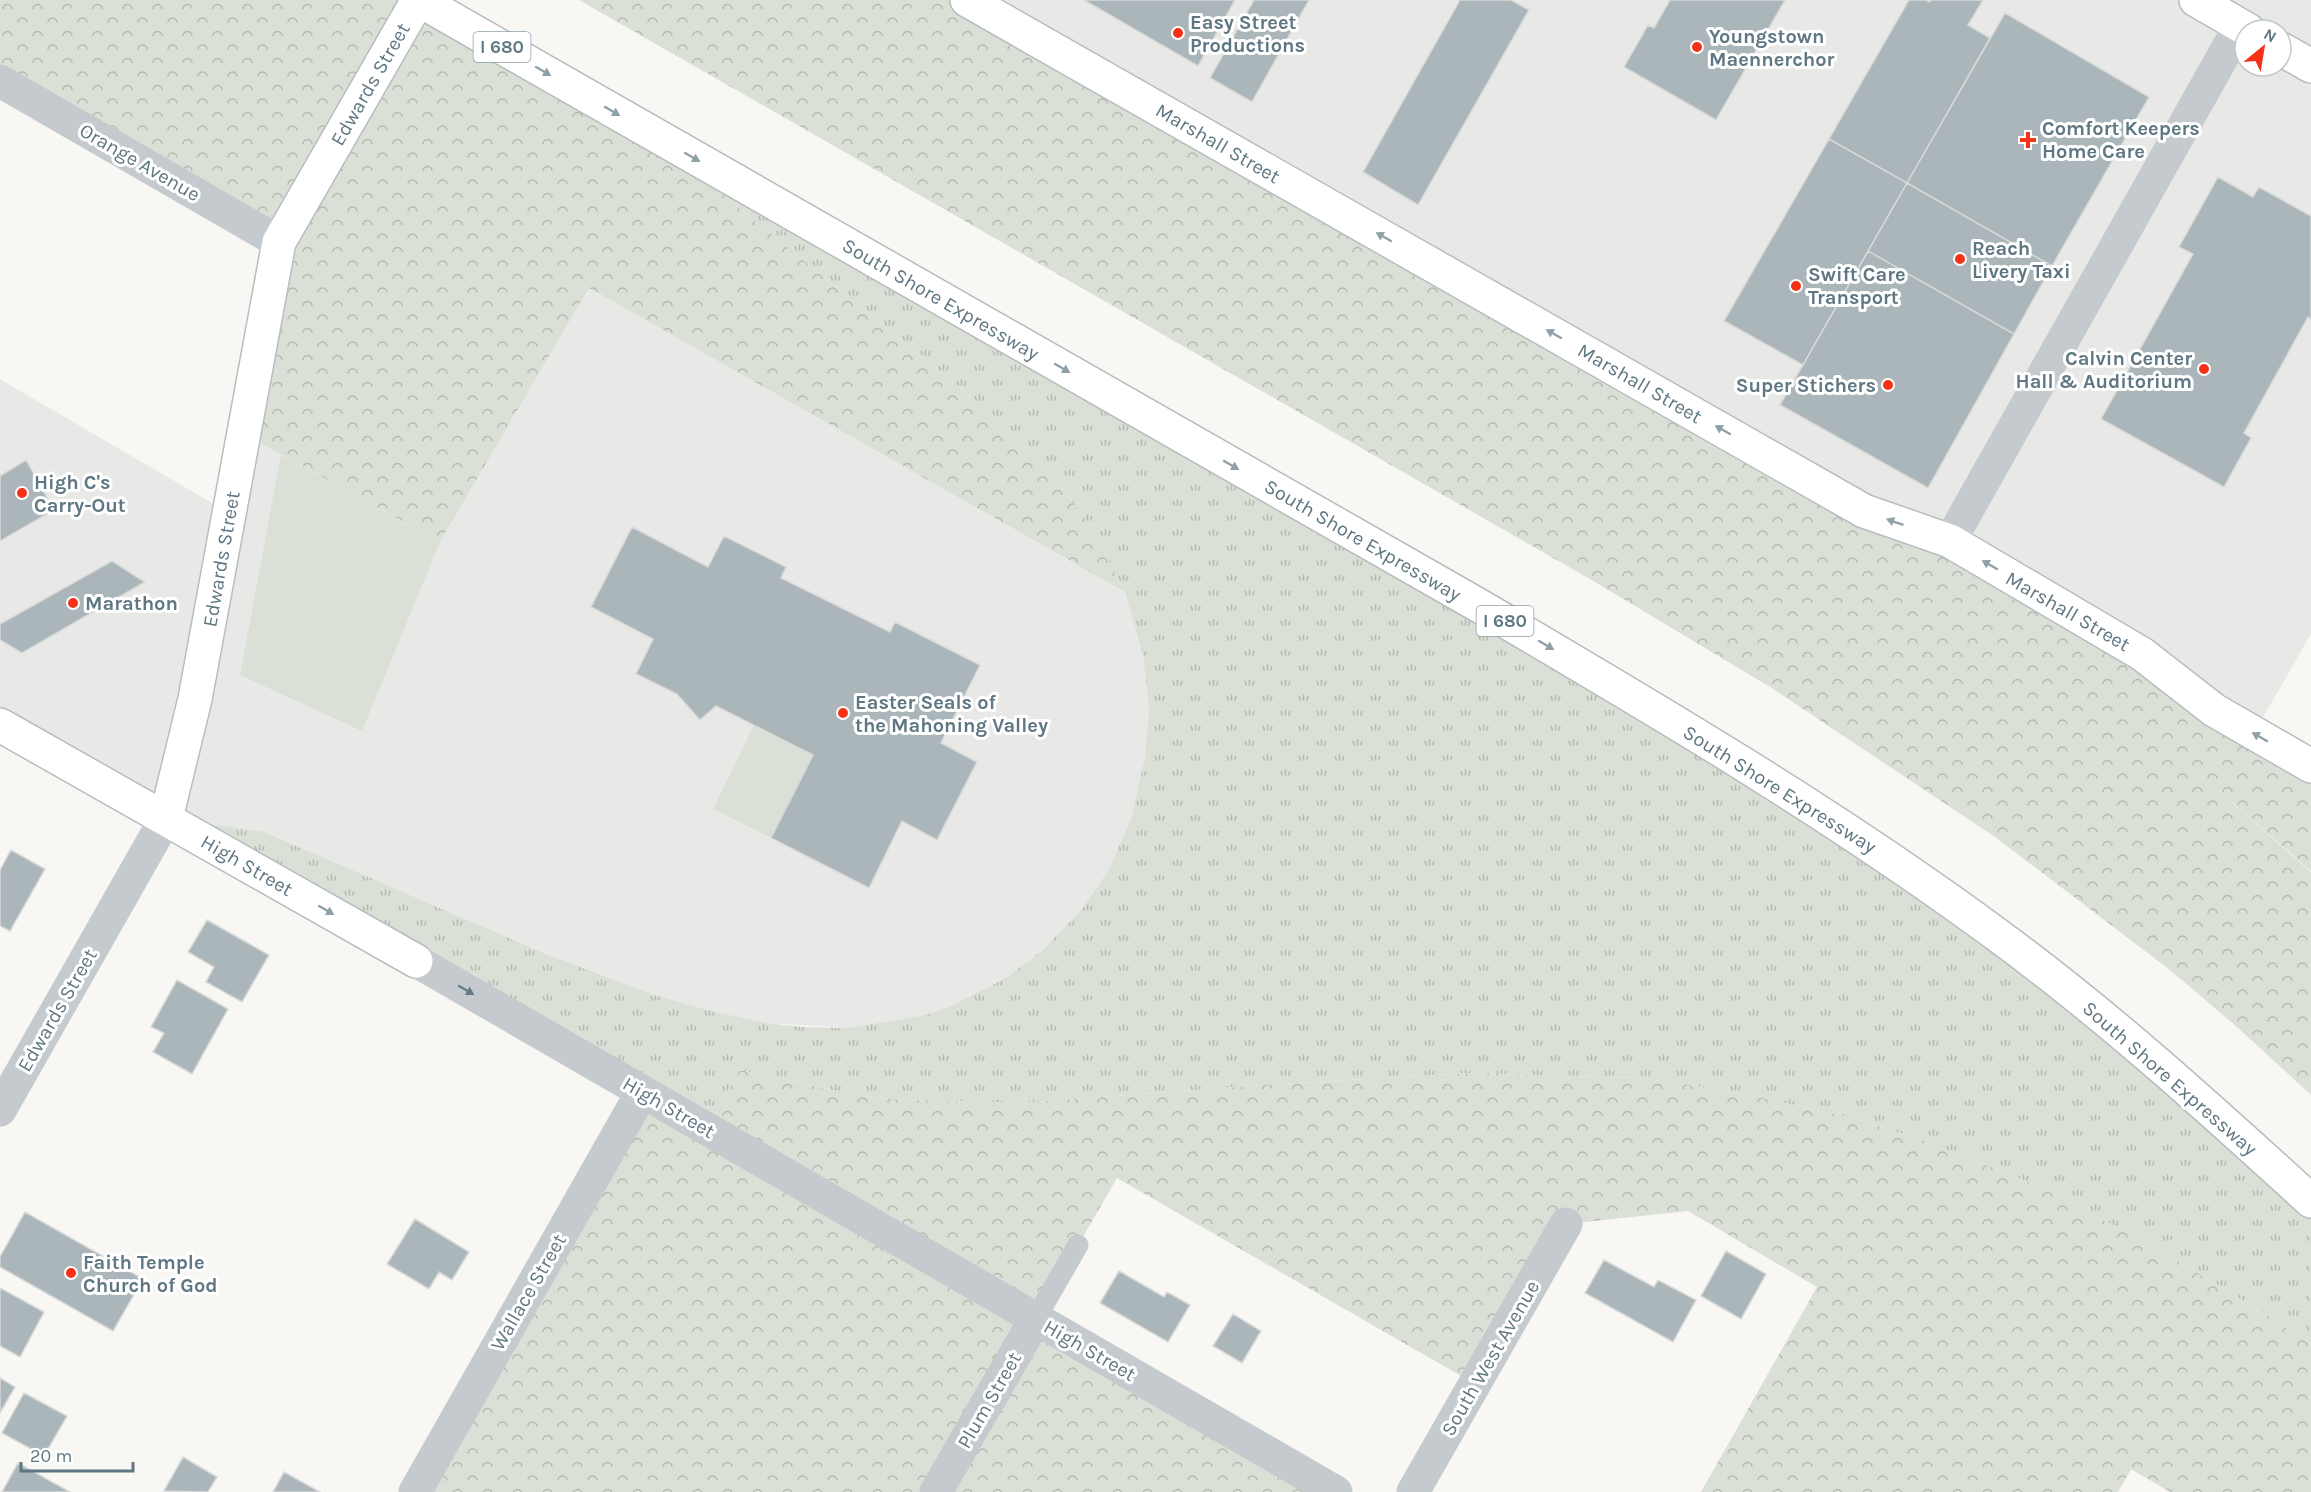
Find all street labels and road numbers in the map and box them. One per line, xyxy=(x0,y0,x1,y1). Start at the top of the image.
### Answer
street label: Edwards Street xyxy=(326,18,415,150)
road number: I 680 xyxy=(474,32,530,62)
street label: Marshall Street xyxy=(1152,99,1284,189)
street label: Orange Avenue xyxy=(75,119,204,206)
street label: South Shore Expressway xyxy=(838,234,1043,365)
street label: Marshall Street xyxy=(1574,339,1706,429)
street label: South Shore Expressway xyxy=(1260,475,1465,606)
street label: Edwards Street xyxy=(198,489,245,629)
street label: Marshall Street xyxy=(2002,567,2134,657)
road number: I 680 xyxy=(1476,606,1534,636)
street label: South Shore Expressway xyxy=(1679,721,1881,858)
street label: High Street xyxy=(197,830,297,901)
street label: Edwards Street xyxy=(13,944,102,1076)
street label: South Shore Expressway xyxy=(2078,996,2261,1160)
street label: High Street xyxy=(619,1072,719,1143)
street label: Wallace Street xyxy=(486,1229,571,1355)
street label: South West Avenue xyxy=(1437,1276,1544,1440)
street label: High Street xyxy=(1040,1315,1140,1386)
street label: Plum Street xyxy=(953,1348,1026,1452)

